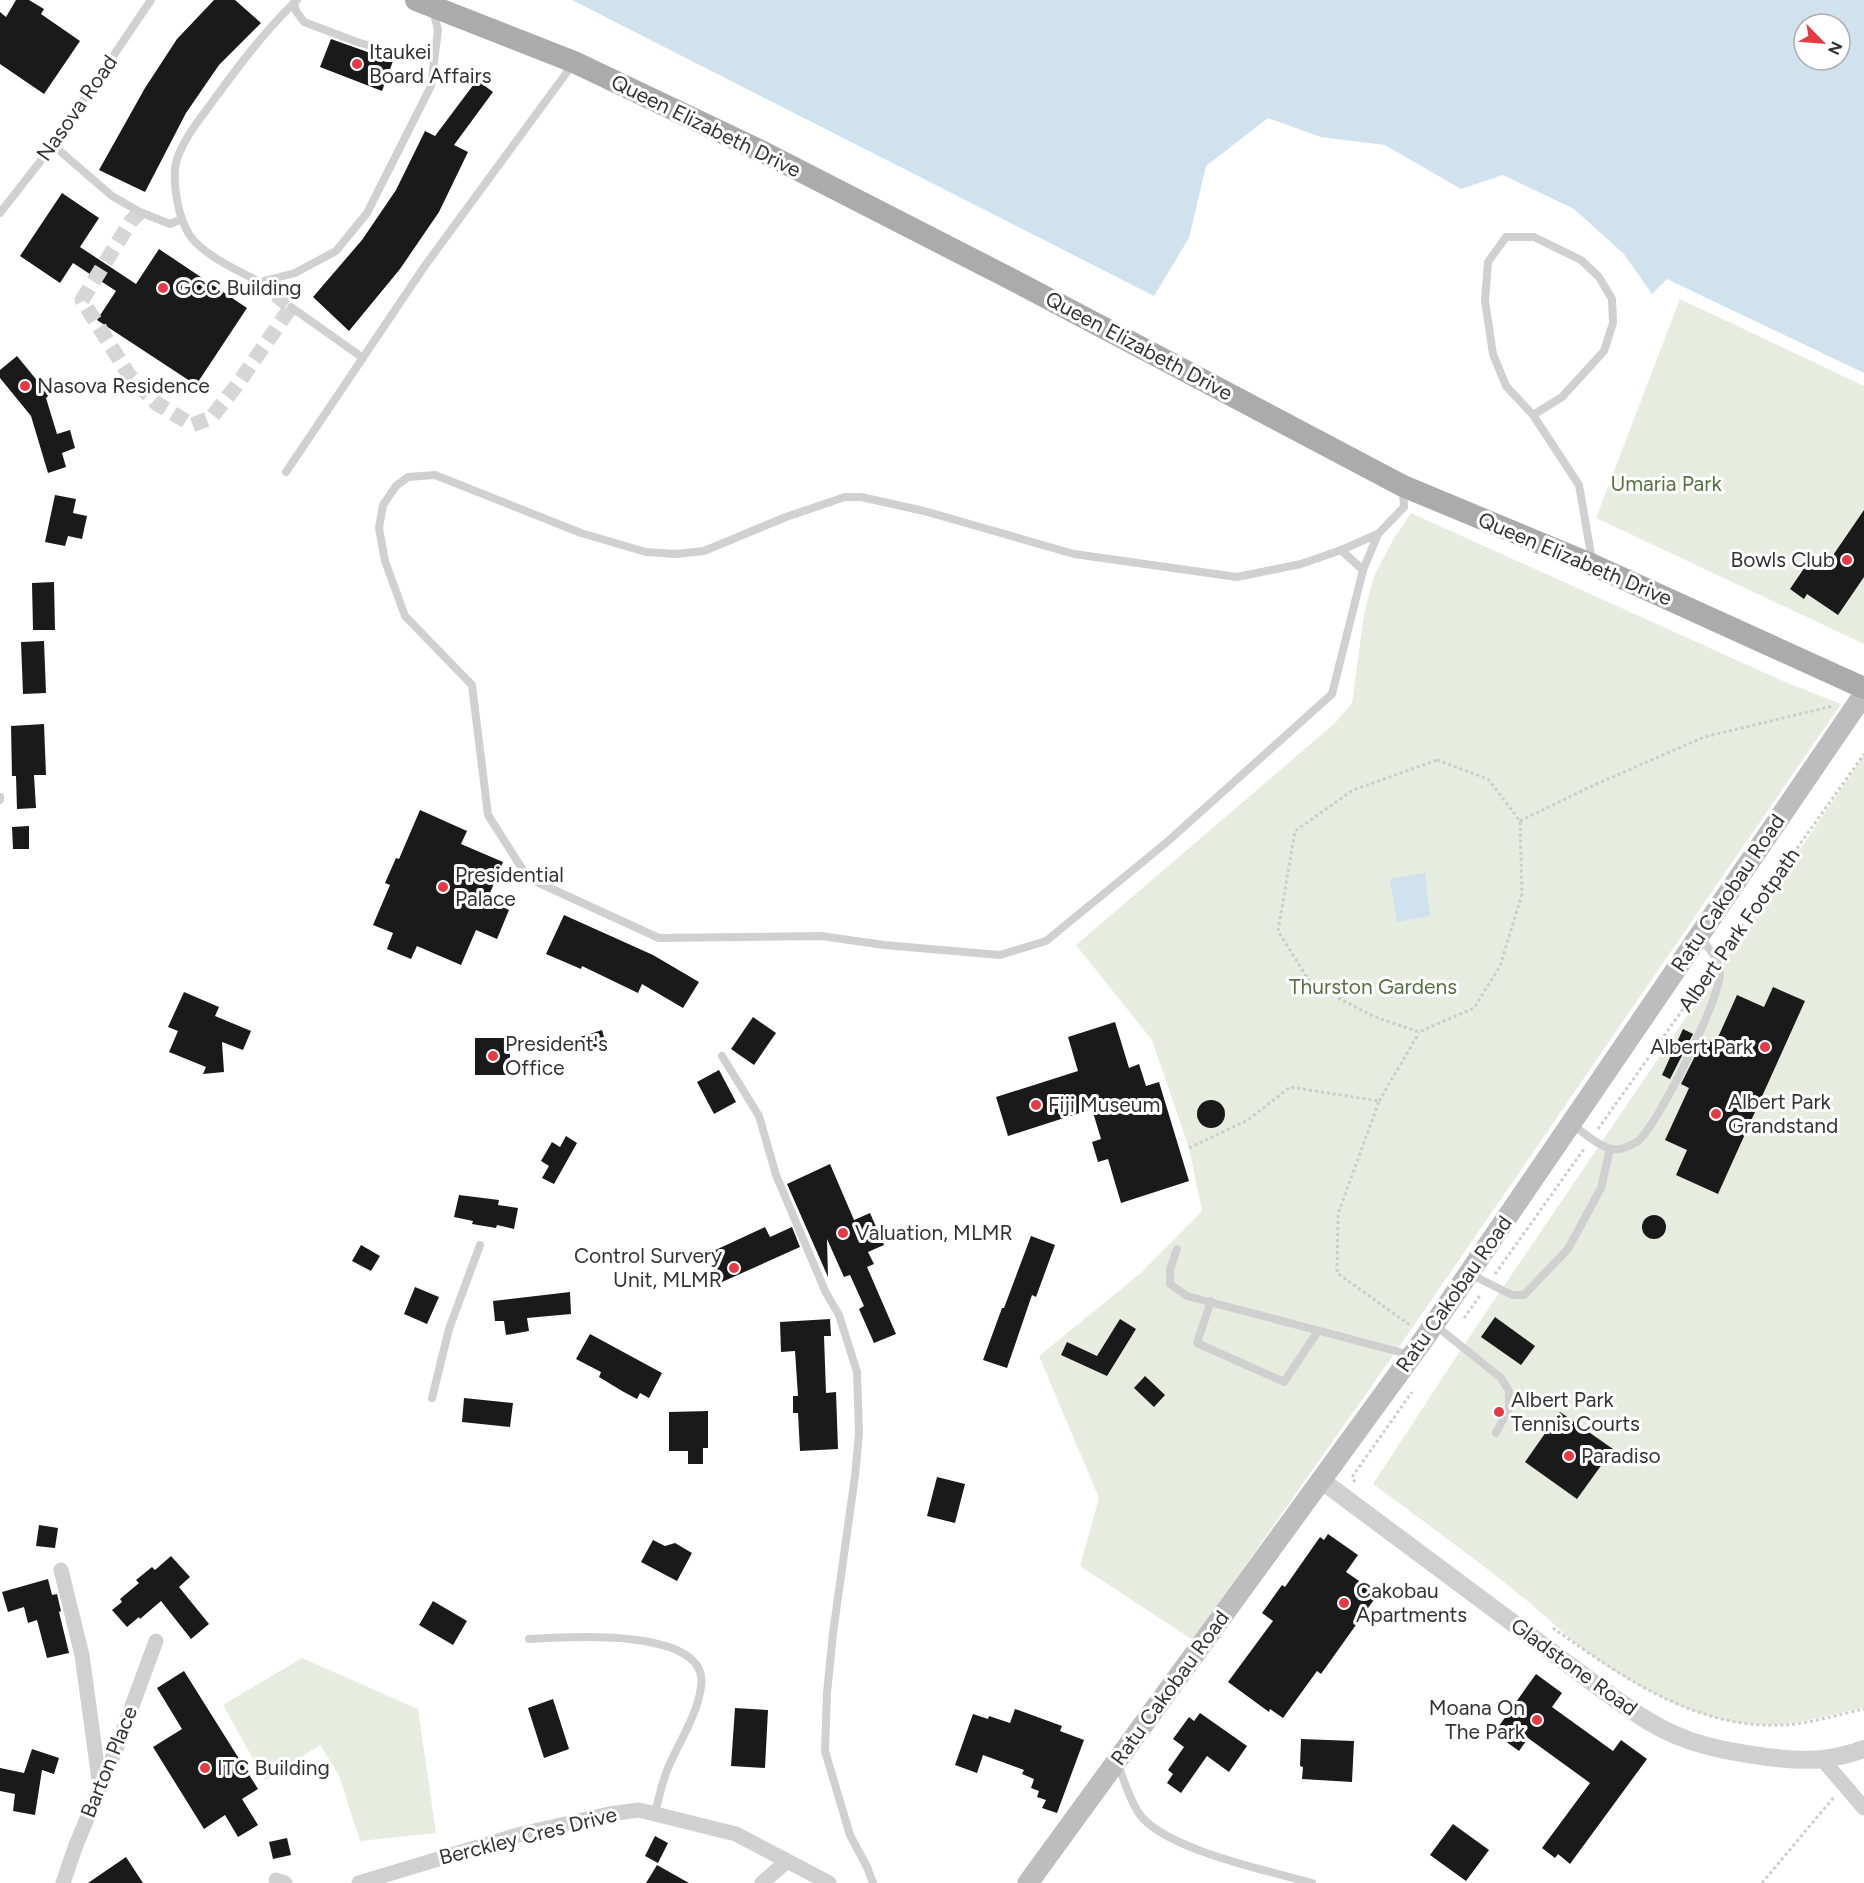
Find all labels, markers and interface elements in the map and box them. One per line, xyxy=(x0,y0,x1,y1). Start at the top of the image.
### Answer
north arrow xyxy=(1792,12,1852,72)
place label: Itaukei Board Affairs xyxy=(369,39,491,88)
text: N xyxy=(1824,39,1846,58)
street label: Nasova Road xyxy=(31,50,122,165)
marker: Itaukei Board Affairs xyxy=(350,57,364,71)
street label: Queen Elizabeth Drive xyxy=(607,69,805,182)
place label: GCC Building xyxy=(175,275,302,300)
marker: GCC Building xyxy=(156,281,170,295)
street label: Queen Elizabeth Drive xyxy=(1042,286,1237,405)
place label: Nasova Residence xyxy=(37,373,210,398)
marker: Nasova Residence xyxy=(18,379,32,393)
park label: Umaria Park xyxy=(1610,471,1722,496)
street label: Queen Elizabeth Drive xyxy=(1475,506,1676,611)
place label: Bowls Club xyxy=(1730,547,1835,572)
marker: Bowls Club xyxy=(1840,553,1854,567)
street label: Ratu Cakobau Road xyxy=(1666,809,1790,976)
street label: Albert Park Footpath xyxy=(1673,843,1805,1016)
place label: Presidential Palace xyxy=(455,862,564,911)
marker: Presidential Palace xyxy=(436,880,450,894)
park label: Thurston Gardens xyxy=(1289,974,1457,999)
place label: President's Office xyxy=(505,1031,608,1080)
place label: Albert Park xyxy=(1650,1034,1754,1059)
marker: Albert Park xyxy=(1758,1040,1772,1054)
marker: President's Office xyxy=(486,1049,500,1063)
place label: Albert Park Grandstand xyxy=(1728,1089,1838,1138)
place label: Fiji Museum xyxy=(1048,1092,1160,1117)
marker: Fiji Museum xyxy=(1029,1098,1043,1112)
marker: Albert Park Grandstand xyxy=(1709,1107,1723,1121)
street label: Ratu Cakobau Road xyxy=(1390,1211,1517,1377)
place label: Valuation, MLMR xyxy=(855,1220,1013,1245)
marker: Valuation, MLMR xyxy=(836,1226,850,1240)
place label: Control Survery Unit, MLMR xyxy=(574,1243,722,1292)
marker: Control Survery Unit, MLMR xyxy=(727,1261,741,1275)
place label: Albert Park Tennis Courts xyxy=(1511,1387,1640,1436)
marker: Albert Park Tennis Courts xyxy=(1492,1405,1506,1419)
place label: Paradiso xyxy=(1581,1443,1661,1468)
marker: Paradiso xyxy=(1562,1449,1576,1463)
place label: Cakobau Apartments xyxy=(1356,1578,1467,1627)
marker: Cakobau Apartments xyxy=(1337,1596,1351,1610)
street label: Ratu Cakobau Road xyxy=(1105,1606,1234,1770)
street label: Gladstone Road xyxy=(1506,1612,1642,1721)
place label: Moana On The Park xyxy=(1429,1695,1526,1744)
street label: Barton Place xyxy=(75,1702,142,1821)
marker: Moana On The Park xyxy=(1530,1713,1544,1727)
place label: ITC Building xyxy=(217,1755,330,1780)
marker: ITC Building xyxy=(198,1761,212,1775)
street label: Berckley Cres Drive xyxy=(436,1801,619,1870)

